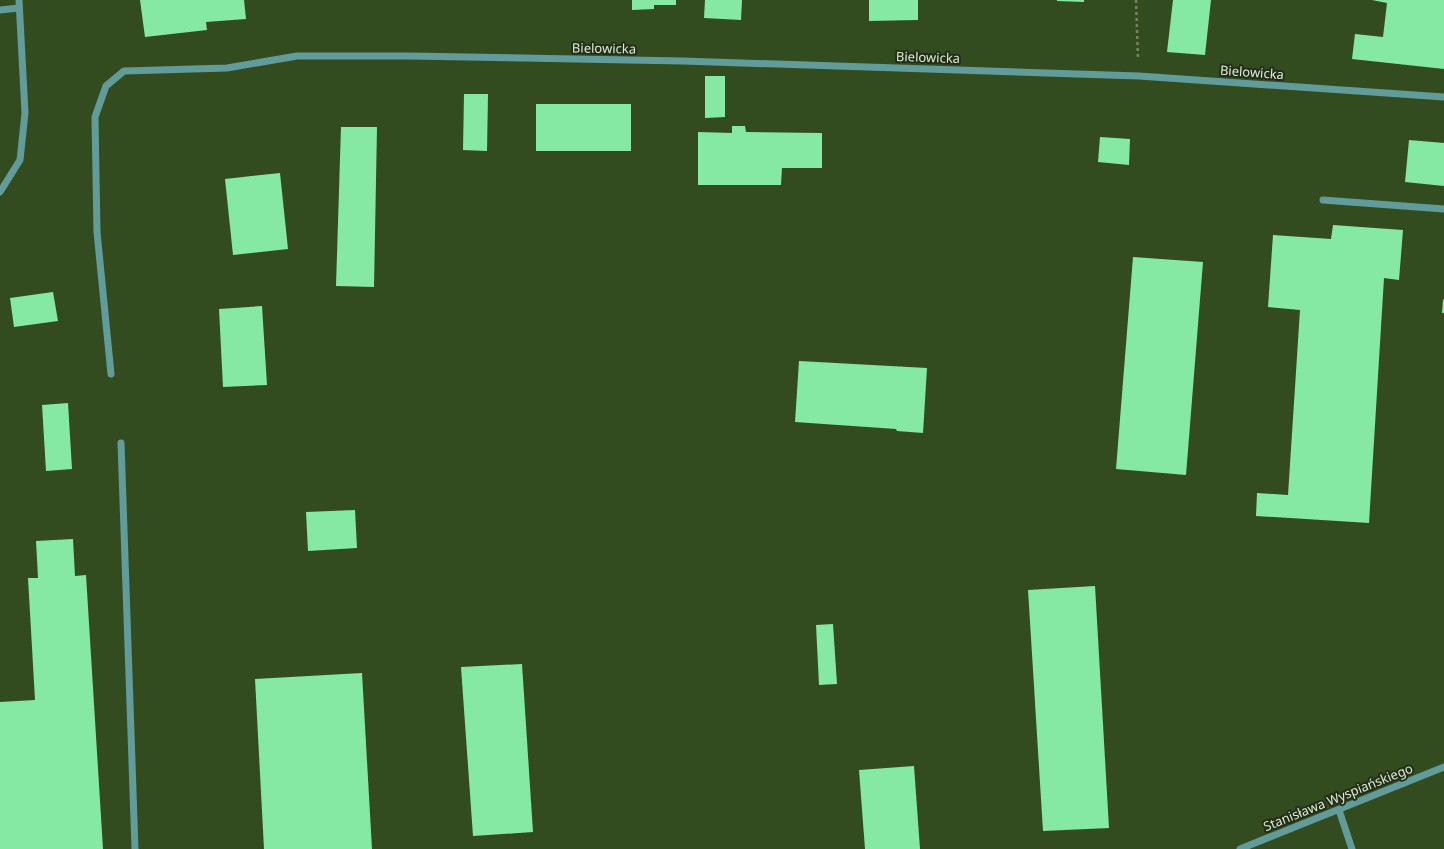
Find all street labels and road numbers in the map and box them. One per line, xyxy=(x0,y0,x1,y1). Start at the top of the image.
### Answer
street label: Bielowicka xyxy=(572,38,636,58)
street label: Bielowicka xyxy=(896,47,960,67)
street label: Bielowicka xyxy=(1219,61,1285,83)
street label: Stanisława Wyspiańskiego xyxy=(1261,759,1415,835)

